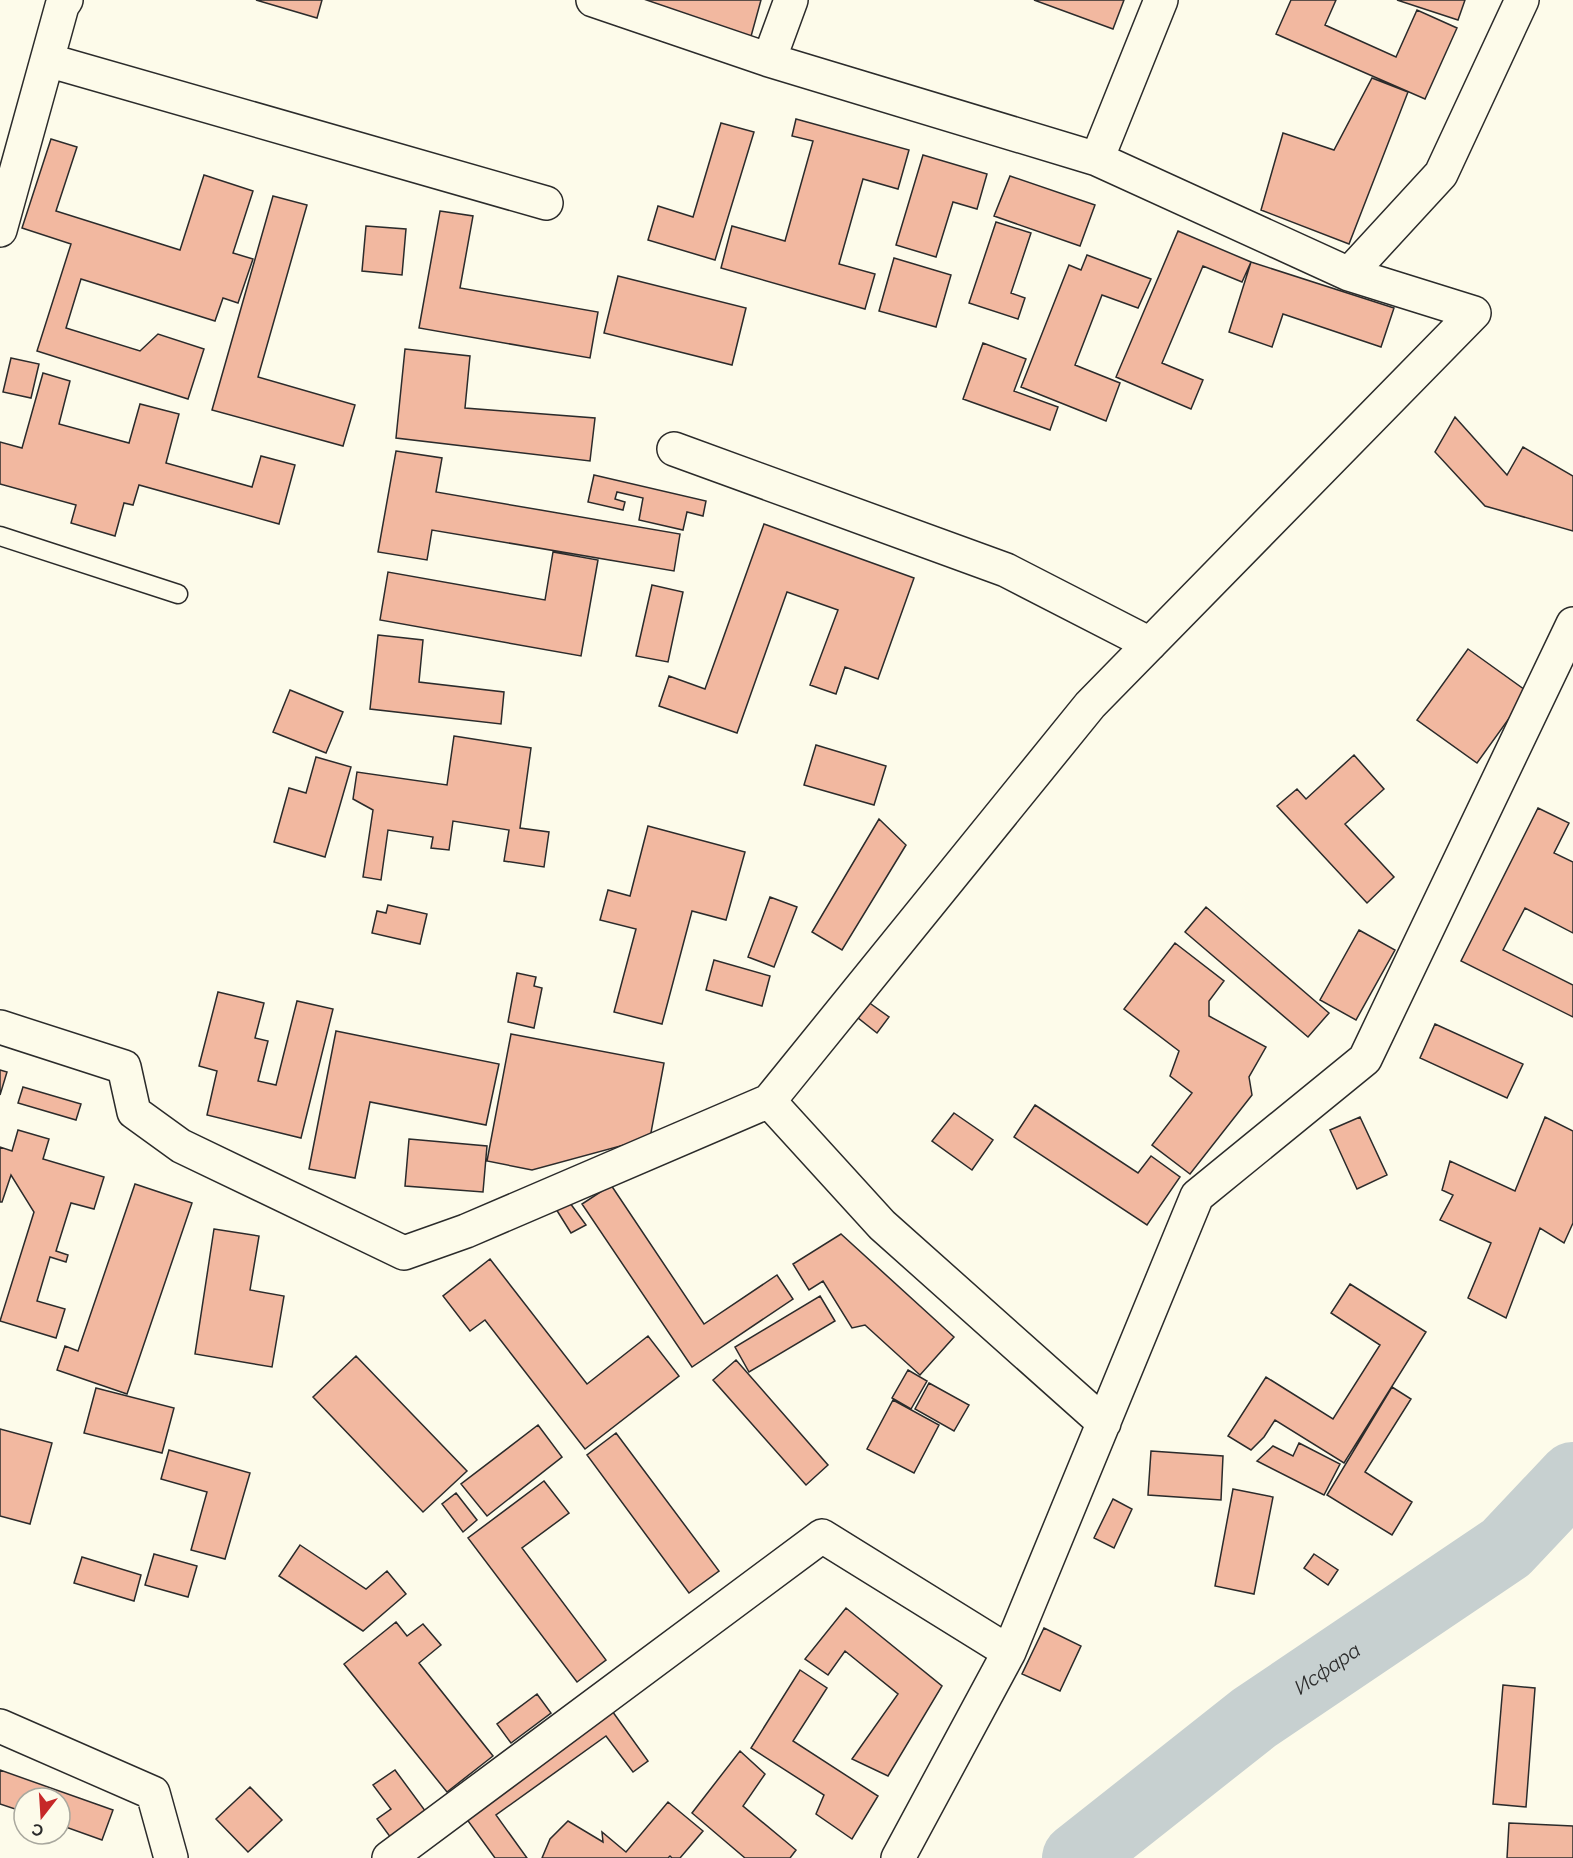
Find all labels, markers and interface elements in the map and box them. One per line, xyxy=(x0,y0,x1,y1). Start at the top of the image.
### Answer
water label: Исфара xyxy=(1290,1638,1365,1699)
north arrow xyxy=(12,1786,72,1846)
text: С xyxy=(30,1819,46,1841)

